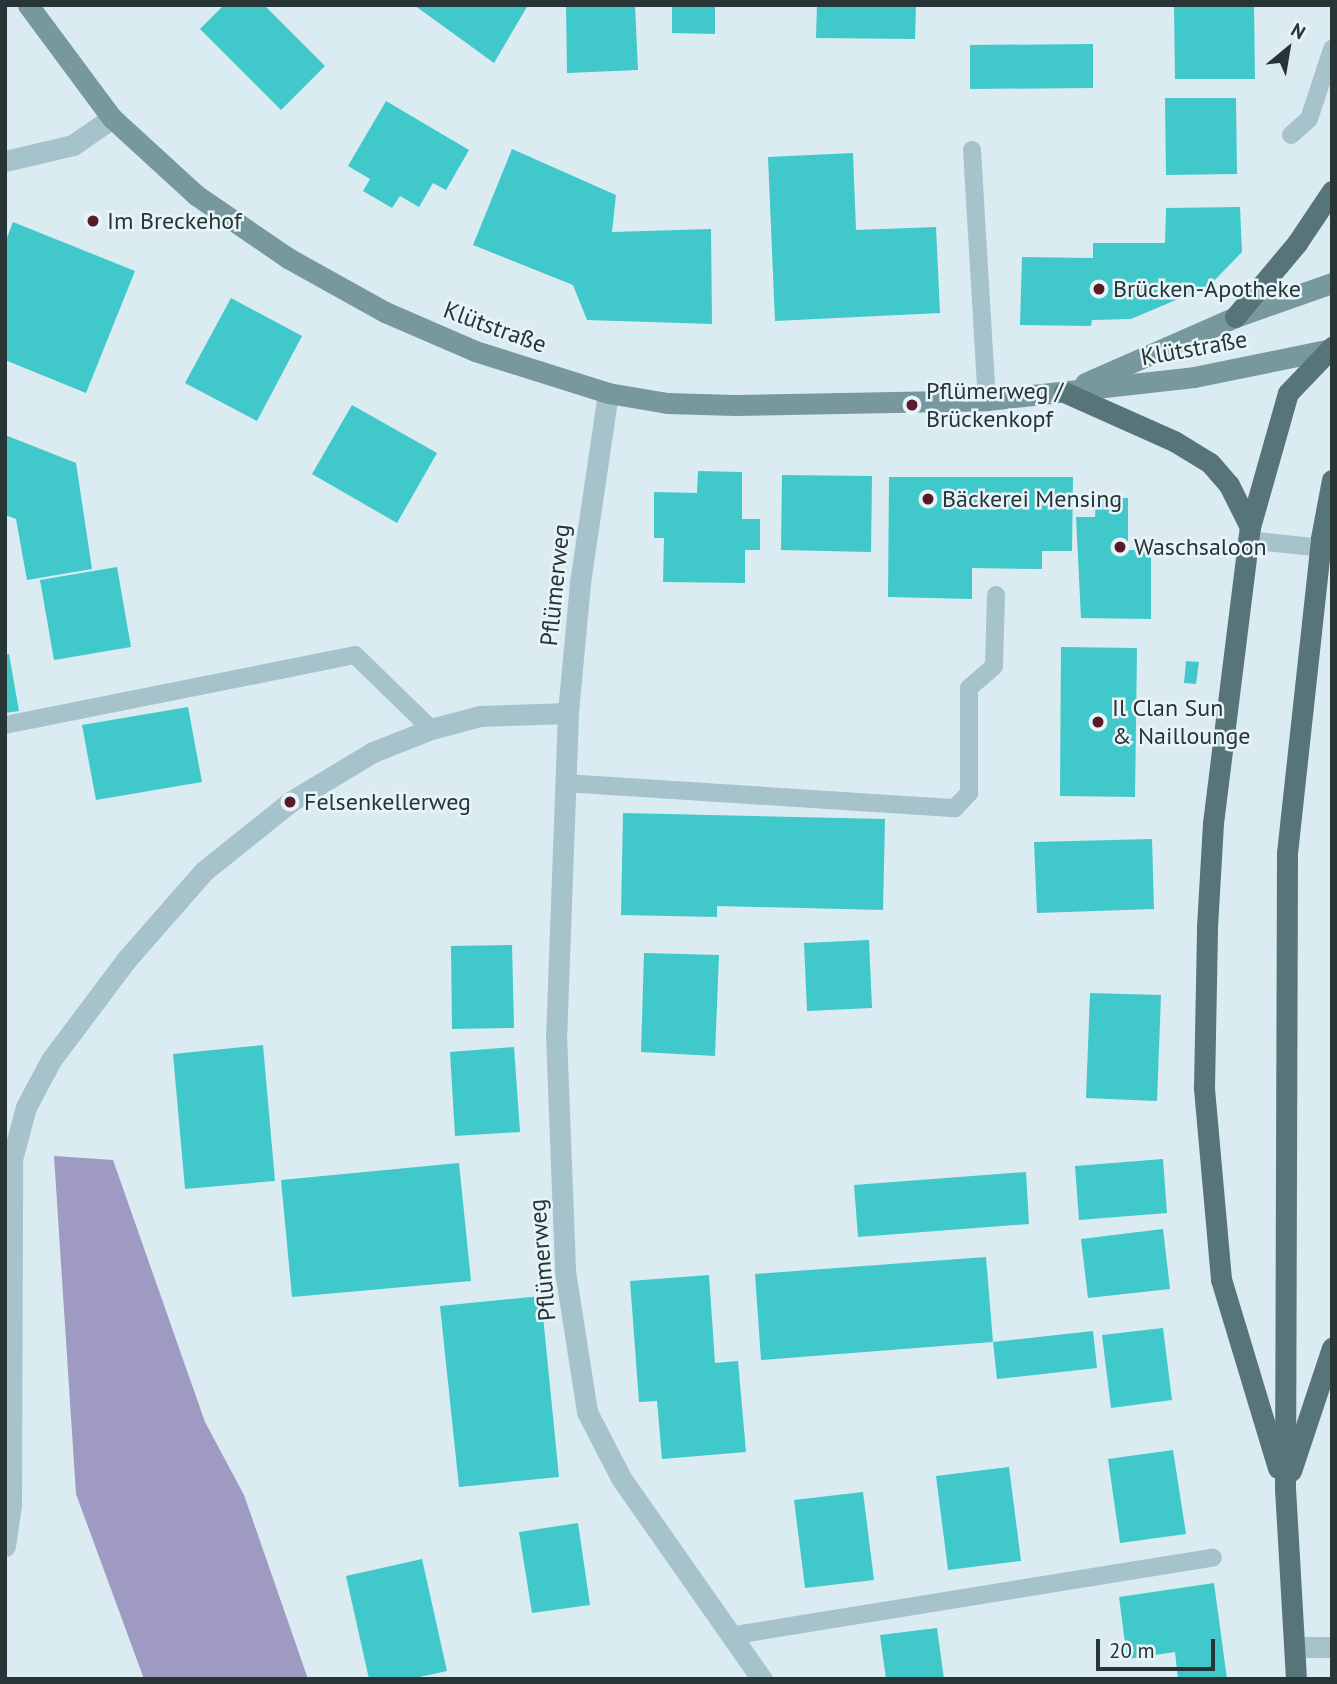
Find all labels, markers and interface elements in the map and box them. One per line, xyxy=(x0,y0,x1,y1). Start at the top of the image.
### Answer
north arrow xyxy=(1253,14,1323,84)
text: N xyxy=(1287,17,1310,44)
place label: Im Breckehof xyxy=(107,207,242,235)
marker: Im Breckehof xyxy=(85,213,101,229)
place label: Brücken-Apotheke xyxy=(1113,275,1301,303)
marker: Brücken-Apotheke xyxy=(1091,281,1107,297)
street label: Klütstraße xyxy=(440,295,550,359)
street label: Klütstraße xyxy=(1139,324,1249,372)
place label: Pflümerweg / Brückenkopf xyxy=(926,377,1063,433)
marker: Pflümerweg / Brückenkopf xyxy=(904,397,920,413)
place label: Bäckerei Mensing xyxy=(942,485,1122,513)
marker: Bäckerei Mensing xyxy=(920,491,936,507)
street label: Pflümerweg xyxy=(534,523,576,647)
place label: Waschsaloon xyxy=(1134,533,1267,561)
marker: Waschsaloon xyxy=(1112,539,1128,555)
place label: Il Clan Sun & Naillounge xyxy=(1112,694,1250,750)
marker: Il Clan Sun & Naillounge xyxy=(1090,714,1106,730)
place label: Felsenkellerweg xyxy=(304,788,471,816)
marker: Felsenkellerweg xyxy=(282,794,298,810)
street label: Pflümerweg xyxy=(522,1198,562,1322)
scale bar xyxy=(1099,1624,1218,1668)
text: 20 m xyxy=(1109,1637,1155,1664)

